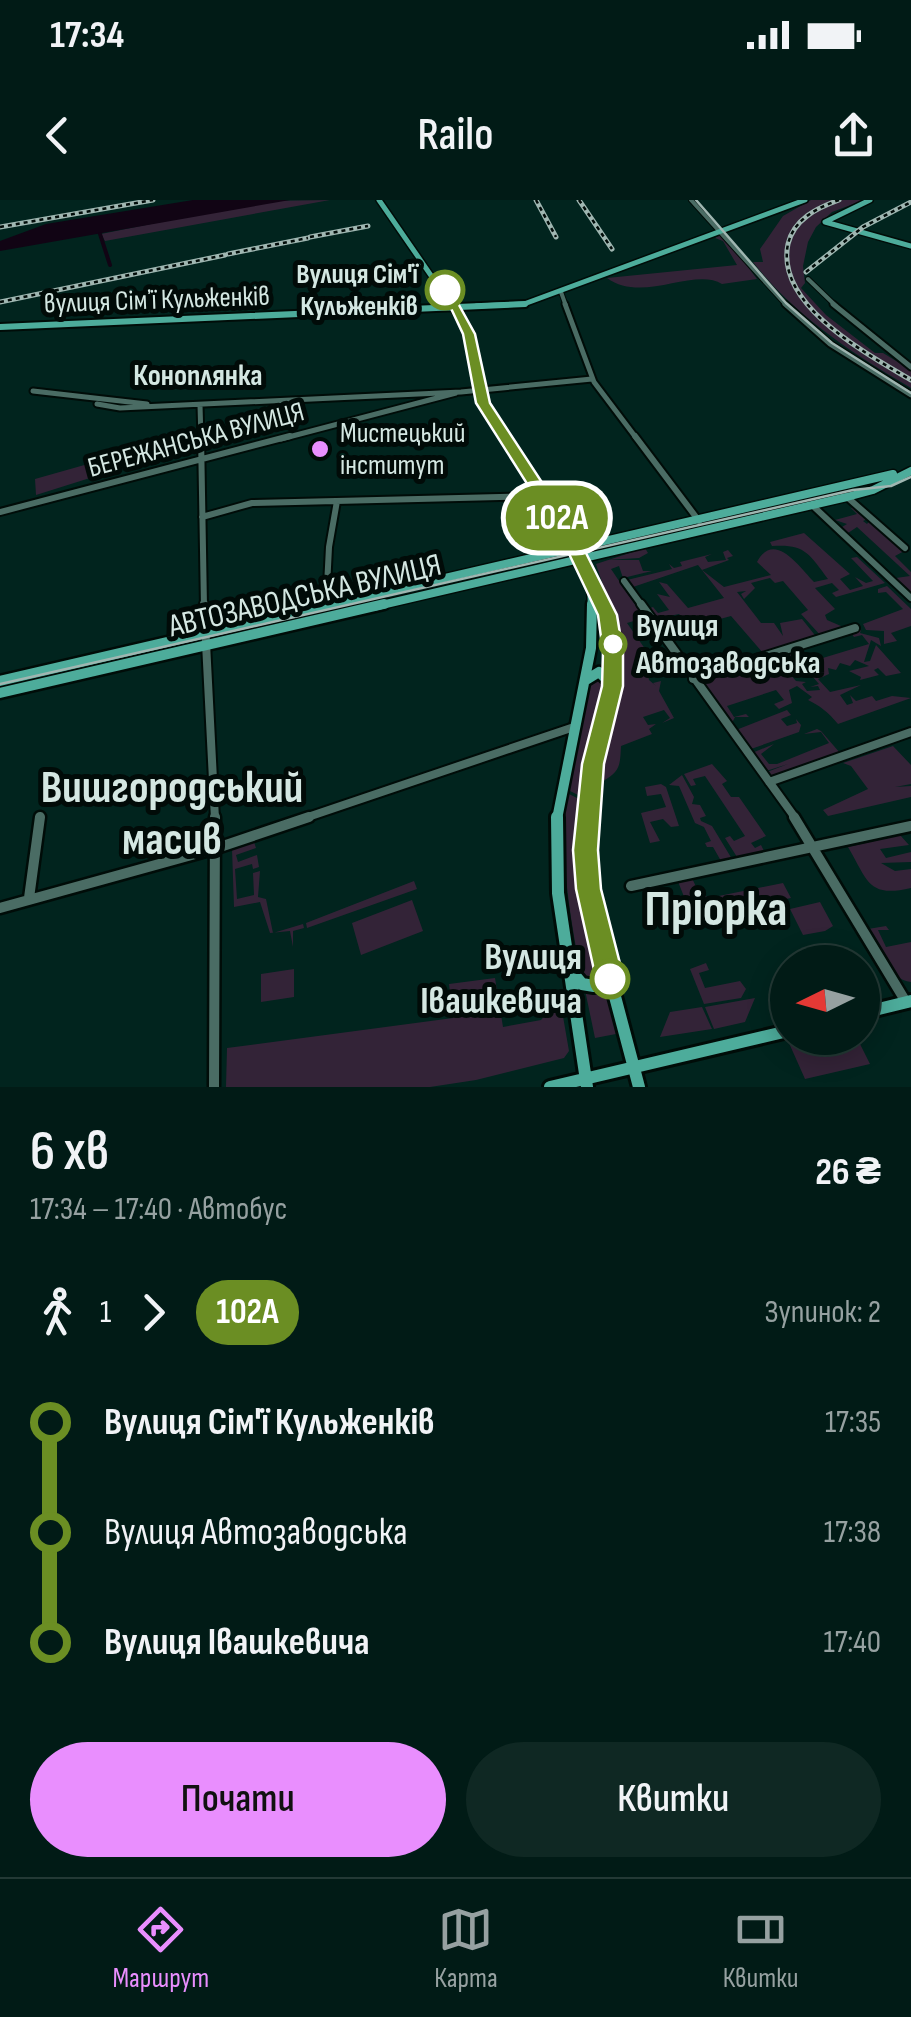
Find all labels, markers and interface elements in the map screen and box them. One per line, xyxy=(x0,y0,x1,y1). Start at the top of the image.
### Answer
text: 17:34 xyxy=(50,13,124,58)
icon: back xyxy=(30,108,85,163)
text: Railo xyxy=(418,108,493,163)
icon: share xyxy=(826,108,881,163)
place label: Вулиця Сім'ї Кульженків xyxy=(296,258,419,323)
marker: Вулиця Сім'ї Кульженків xyxy=(426,271,464,309)
street label: вулиця Сімʼї Кульженків xyxy=(43,280,271,320)
district label: Коноплянка xyxy=(133,358,263,394)
street label: БЕРЕЖАНСЬКА ВУЛИЦЯ xyxy=(84,395,308,485)
place label: Мистецький інститут xyxy=(340,417,466,482)
marker: Мистецький інститут xyxy=(309,438,331,460)
line badge: 102А xyxy=(487,486,627,550)
text: 102А xyxy=(526,497,588,540)
street label: АВТОЗАВОДСЬКА ВУЛИЦЯ xyxy=(164,546,445,647)
place label: Вулиця Автозаводська xyxy=(635,607,821,683)
marker: Вулиця Автозаводська xyxy=(600,631,626,657)
district label: Вишгородський масив xyxy=(41,761,303,868)
district label: Пріорка xyxy=(645,880,787,940)
place label: Вулиця Івашкевича xyxy=(420,935,582,1024)
north arrow xyxy=(770,945,880,1055)
map controls xyxy=(770,945,880,1055)
marker: Вулиця Івашкевича xyxy=(591,960,629,998)
text: 6 хв xyxy=(30,1119,109,1186)
text: 26 ₴ xyxy=(815,1150,881,1195)
text: 17:34 – 17:40 · Автобус xyxy=(30,1190,287,1229)
icon: walk xyxy=(30,1285,85,1340)
icon: forward xyxy=(126,1285,181,1340)
text: 102А xyxy=(216,1291,279,1334)
text: 1 xyxy=(100,1293,111,1332)
text: Зупинок: 2 xyxy=(764,1293,881,1332)
text: Вулиця Сім'ї Кульженків xyxy=(104,1400,435,1445)
text: 17:35 xyxy=(825,1403,881,1442)
text: Вулиця Автозаводська xyxy=(104,1510,408,1555)
text: 17:38 xyxy=(824,1513,881,1552)
text: Вулиця Івашкевича xyxy=(104,1620,370,1665)
text: 17:40 xyxy=(824,1623,881,1662)
button: Почати xyxy=(30,1742,446,1857)
button: Квитки xyxy=(466,1742,881,1857)
tab: Маршрут xyxy=(112,1902,209,1995)
tab: Карта xyxy=(434,1902,498,1995)
tab: Квитки xyxy=(723,1902,799,1995)

